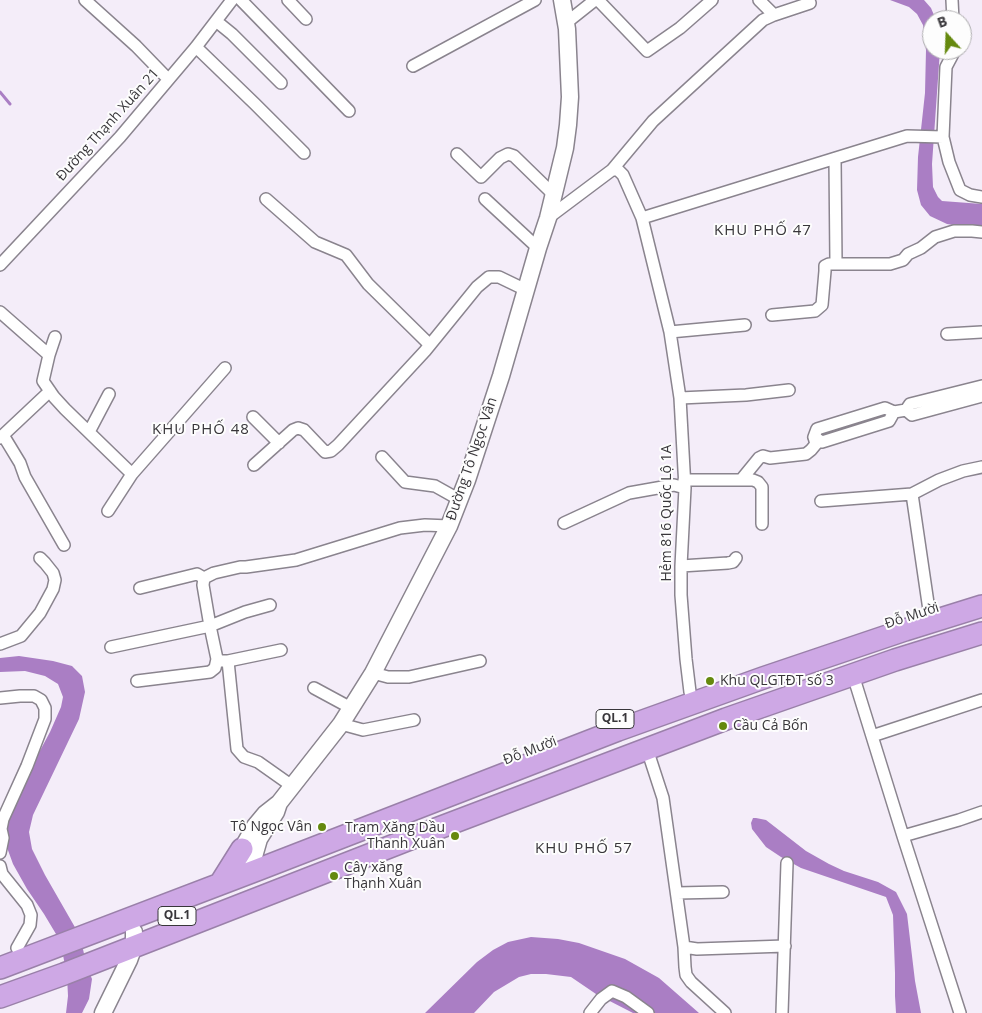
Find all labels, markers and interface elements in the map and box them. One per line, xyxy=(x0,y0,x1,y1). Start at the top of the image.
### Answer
north arrow xyxy=(922,10,972,60)
text: B xyxy=(934,11,950,32)
street label: Đường Thạnh Xuân 21 xyxy=(53,65,163,185)
district label: KHU PHỐ 47 xyxy=(713,222,813,240)
street label: Đường Tô Ngọc Vân xyxy=(443,395,501,523)
district label: KHU PHỐ 48 xyxy=(151,421,251,439)
street label: Hẻm 816 Quốc Lộ 1A xyxy=(659,445,675,581)
street label: Đỗ Mười xyxy=(883,599,941,633)
place label: Khu QLGTĐT số 3 xyxy=(720,673,834,689)
marker: Khu QLGTĐT số 3 xyxy=(704,675,716,687)
road number: QL.1 xyxy=(596,710,634,729)
place label: Cầu Cả Bốn xyxy=(733,718,808,734)
marker: Cầu Cả Bốn xyxy=(717,720,729,732)
street label: Đỗ Mười xyxy=(501,733,559,769)
place label: Tô Ngọc Vân xyxy=(231,819,312,835)
place label: Trạm Xăng Dầu Thanh Xuân xyxy=(345,820,445,852)
marker: Tô Ngọc Vân xyxy=(316,821,328,833)
marker: Trạm Xăng Dầu Thanh Xuân xyxy=(449,830,461,842)
district label: KHU PHỐ 57 xyxy=(534,840,634,858)
place label: Cây xăng Thạnh Xuân xyxy=(344,860,422,892)
marker: Cây xăng Thạnh Xuân xyxy=(328,870,340,882)
road number: QL.1 xyxy=(158,906,196,926)

